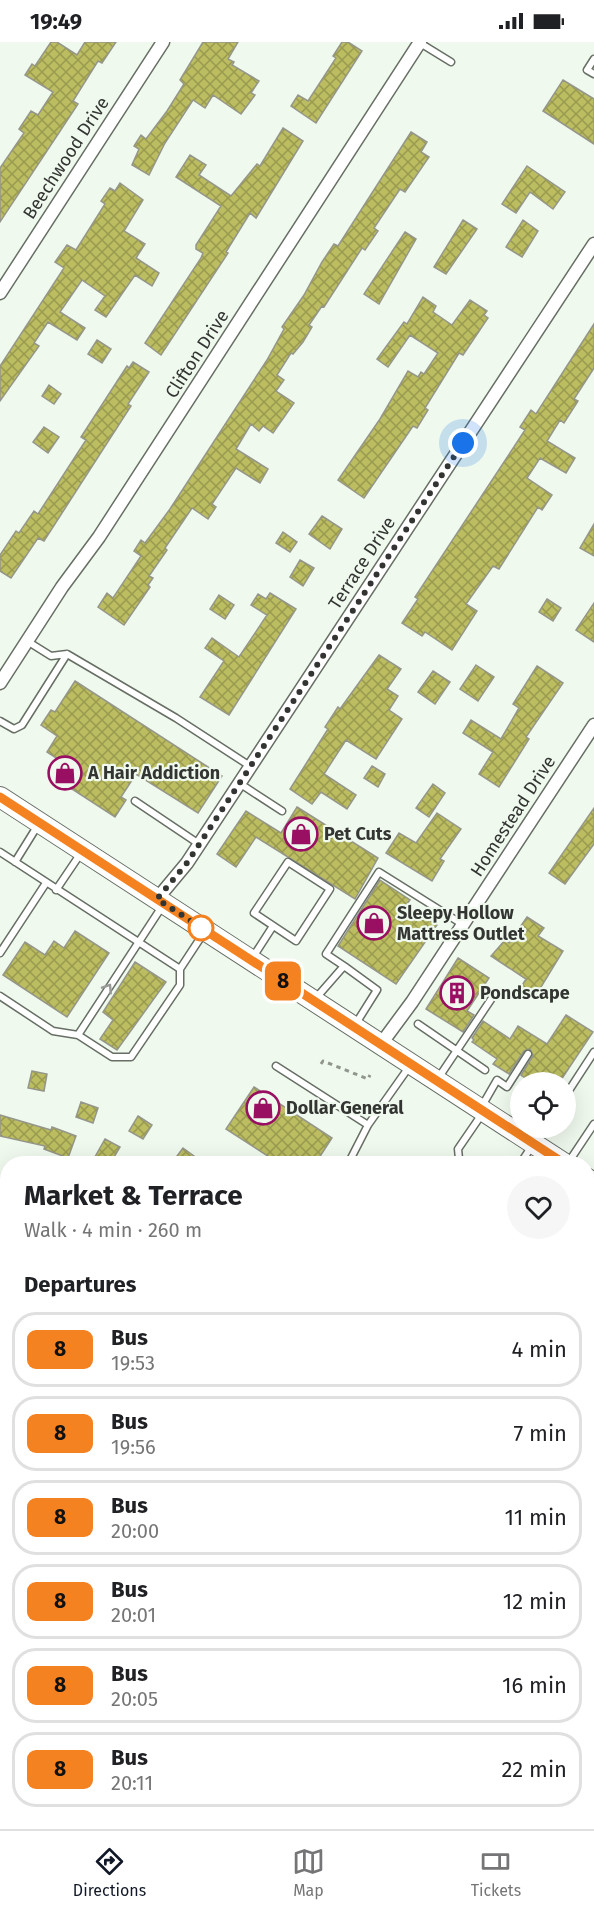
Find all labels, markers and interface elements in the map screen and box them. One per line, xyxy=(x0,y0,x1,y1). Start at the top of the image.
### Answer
text: 19:49 xyxy=(30,8,82,35)
street label: Beechwood Drive xyxy=(18,93,114,223)
street label: Clifton Drive xyxy=(160,306,234,402)
your location xyxy=(448,428,478,458)
street label: Terrace Drive xyxy=(324,512,400,614)
street label: Homestead Drive xyxy=(466,751,560,881)
shop icon: A Hair Addiction xyxy=(47,755,83,791)
place label: A Hair Addiction xyxy=(87,762,220,784)
shop icon: Pet Cuts xyxy=(283,816,319,852)
place label: Pet Cuts xyxy=(324,823,392,845)
place label: Sleepy Hollow Mattress Outlet xyxy=(397,902,526,945)
shop icon: Sleepy Hollow Mattress Outlet xyxy=(356,905,392,941)
unlabelled marker xyxy=(188,915,214,941)
line badge: 8 xyxy=(264,962,302,1000)
text: 8 xyxy=(277,968,289,994)
building icon: Pondscape xyxy=(439,975,475,1011)
place label: Pondscape xyxy=(480,982,570,1004)
one-way arrow xyxy=(101,984,112,995)
map controls xyxy=(510,1072,576,1138)
button: locate xyxy=(510,1072,576,1138)
shop icon: Dollar General xyxy=(245,1090,281,1126)
place label: Dollar General xyxy=(286,1097,404,1119)
button: heart xyxy=(507,1176,570,1239)
text: Market & Terrace xyxy=(24,1179,243,1212)
text: Walk · 4 min · 260 m xyxy=(24,1218,202,1242)
text: Departures xyxy=(24,1271,136,1298)
text: Bus xyxy=(111,1324,148,1351)
text: 8 xyxy=(54,1336,66,1362)
text: 4 min xyxy=(512,1336,567,1363)
text: 19:53 xyxy=(111,1351,155,1375)
text: Bus xyxy=(111,1408,148,1435)
text: 8 xyxy=(54,1420,66,1446)
text: 7 min xyxy=(513,1420,567,1447)
text: 19:56 xyxy=(111,1435,156,1459)
text: Bus xyxy=(111,1492,148,1519)
text: 8 xyxy=(54,1504,66,1530)
text: 11 min xyxy=(504,1504,567,1531)
text: 20:00 xyxy=(111,1519,159,1543)
text: Bus xyxy=(111,1576,148,1603)
text: 8 xyxy=(54,1588,66,1614)
text: 12 min xyxy=(503,1588,567,1615)
text: 20:01 xyxy=(111,1603,156,1627)
text: Bus xyxy=(111,1660,148,1687)
text: 8 xyxy=(54,1672,66,1698)
text: 16 min xyxy=(502,1672,567,1699)
text: 20:05 xyxy=(111,1687,158,1711)
text: Bus xyxy=(111,1744,148,1771)
text: 8 xyxy=(54,1756,66,1782)
text: 22 min xyxy=(501,1756,567,1783)
text: 20:11 xyxy=(111,1771,153,1795)
tab: Directions xyxy=(73,1845,146,1900)
tab: Map xyxy=(292,1845,325,1900)
tab: Tickets xyxy=(471,1845,521,1900)

